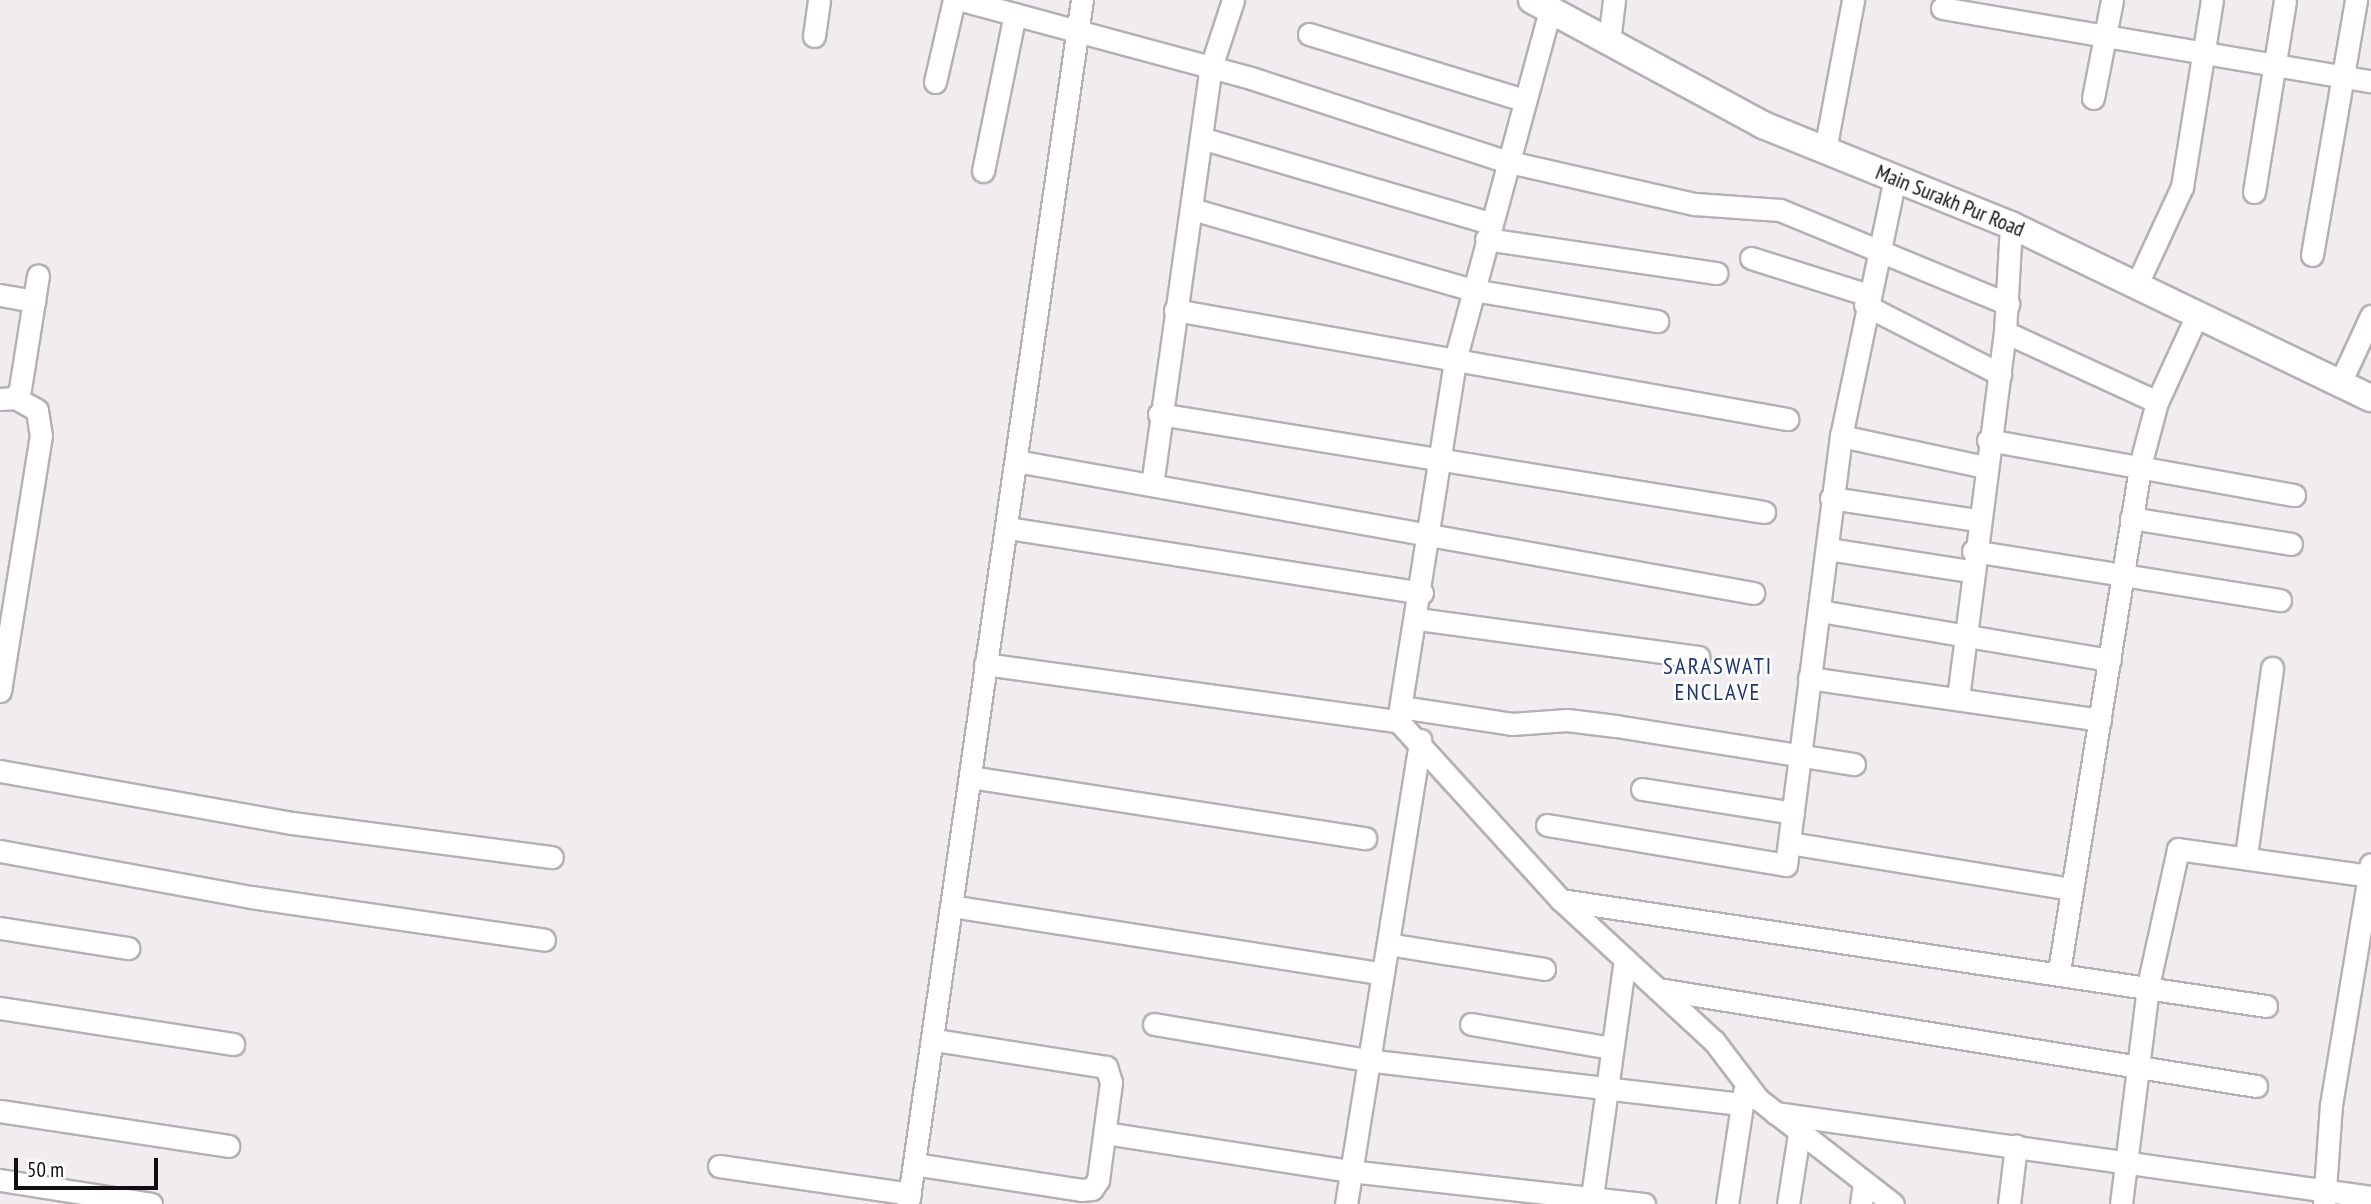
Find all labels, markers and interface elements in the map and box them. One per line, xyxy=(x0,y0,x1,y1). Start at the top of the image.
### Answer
street label: Main Surakh Pur Road xyxy=(1872,160,2028,242)
district label: SARASWATI ENCLAVE xyxy=(1664,652,1772,706)
scale bar xyxy=(18,1144,161,1188)
text: 50 m xyxy=(27,1156,64,1183)

